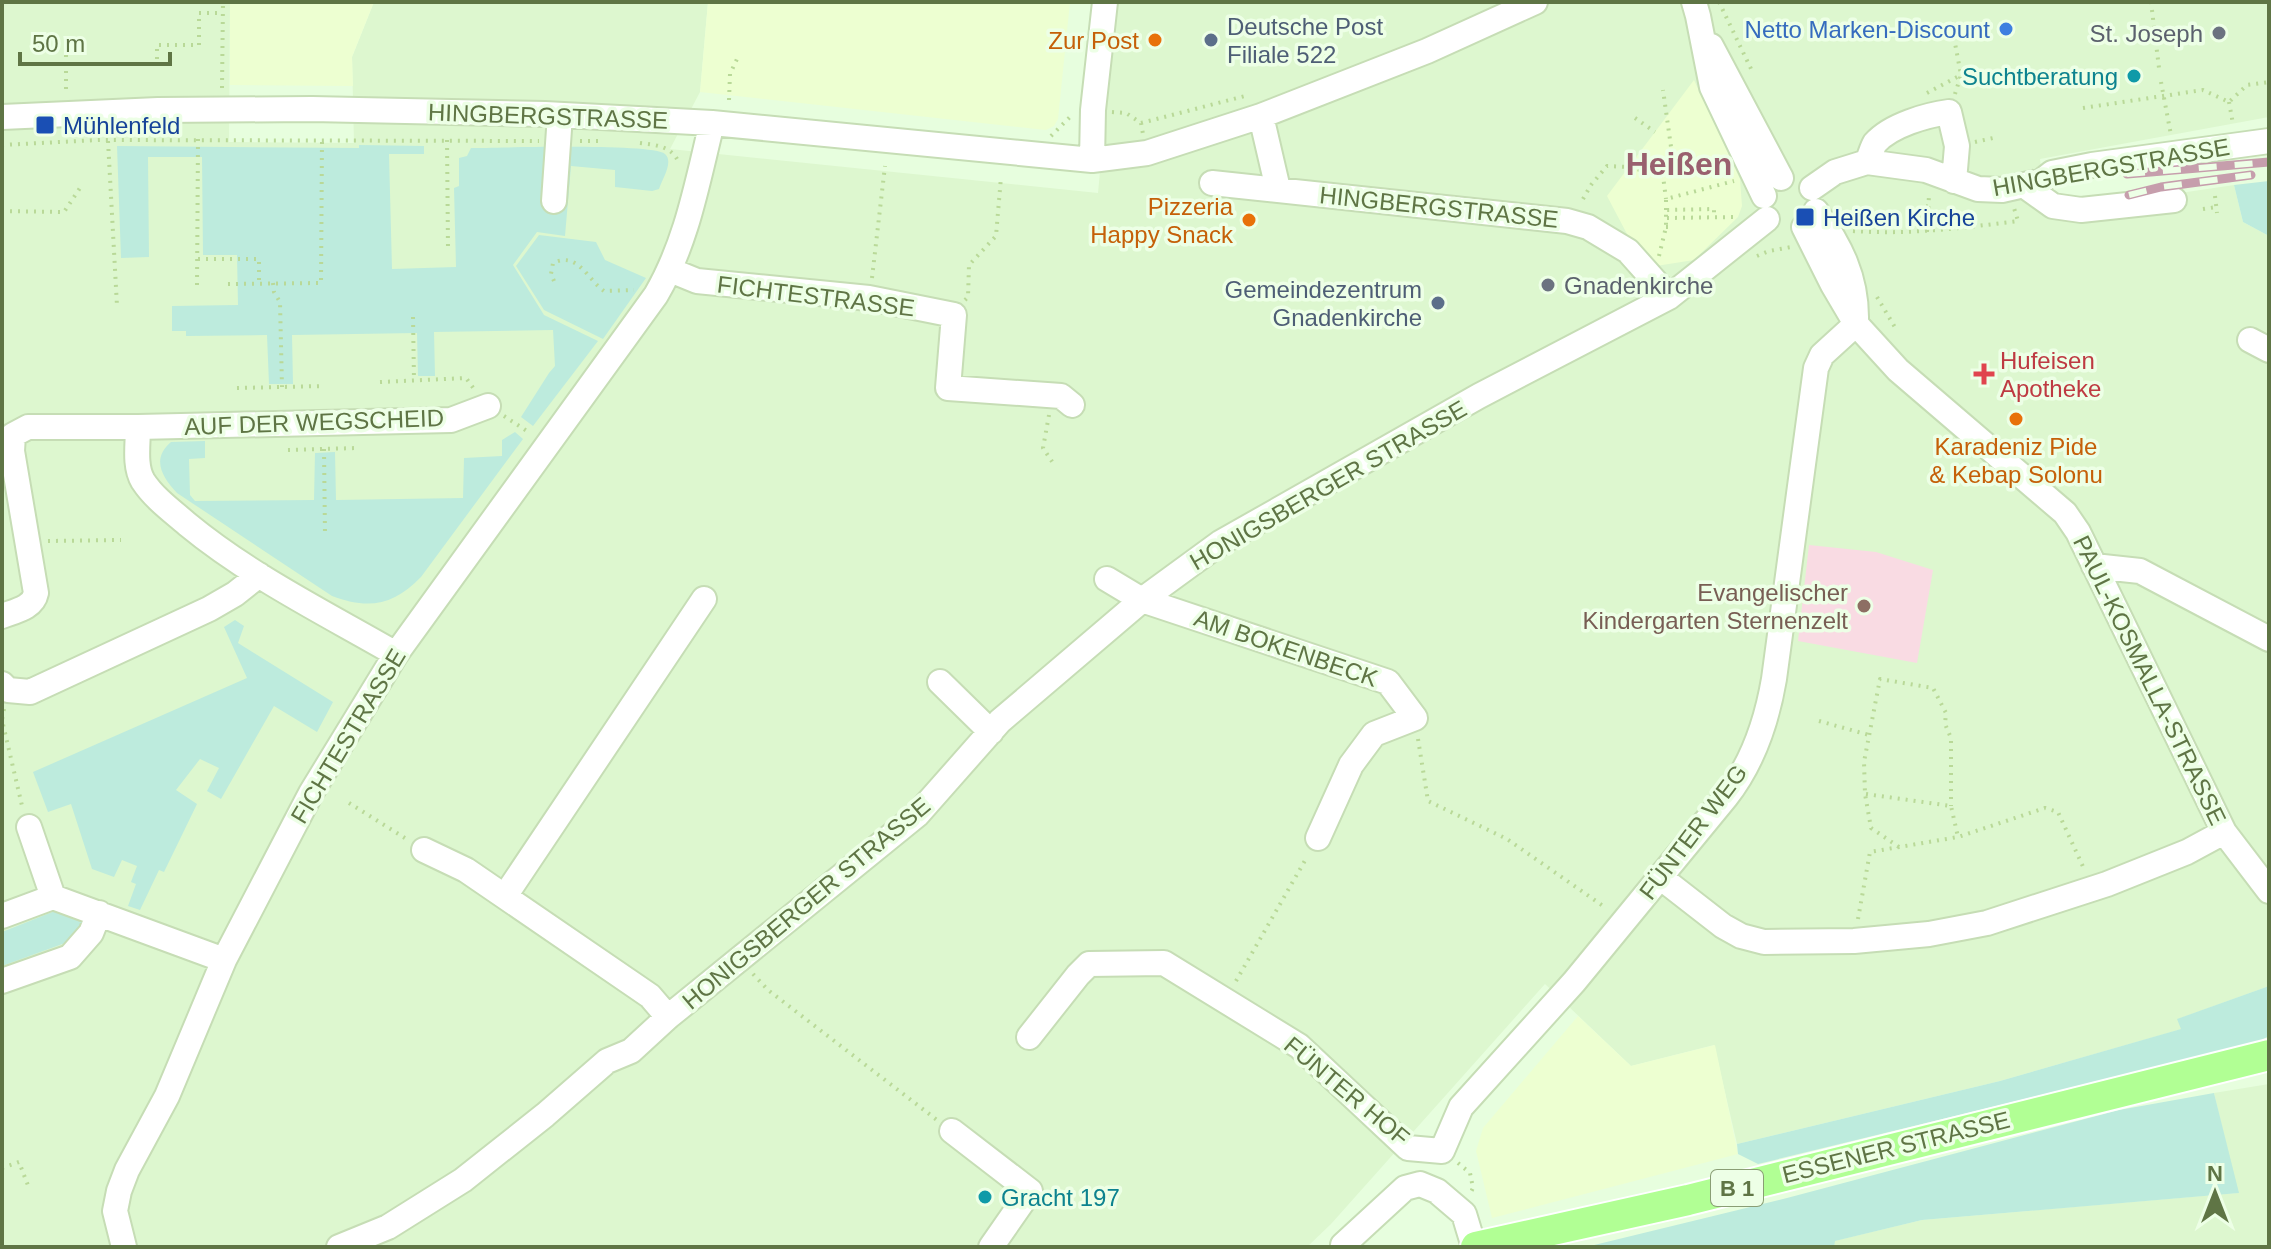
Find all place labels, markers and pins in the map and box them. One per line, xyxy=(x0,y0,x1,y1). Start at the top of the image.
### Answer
place label: Deutsche Post Filiale 522 xyxy=(1227,13,1383,68)
place label: Netto Marken-Discount xyxy=(1745,16,1990,43)
marker: Netto Marken-Discount xyxy=(1997,20,2015,38)
place label: St. Joseph xyxy=(2090,20,2203,47)
marker: St. Joseph xyxy=(2210,24,2228,42)
place label: Zur Post xyxy=(1048,27,1139,54)
marker: Zur Post xyxy=(1146,31,1164,49)
marker: Deutsche Post Filiale 522 xyxy=(1202,31,1220,49)
place label: Suchtberatung xyxy=(1962,63,2118,90)
marker: Suchtberatung xyxy=(2125,67,2143,85)
place label: Mühlenfeld xyxy=(63,112,180,139)
marker: Mühlenfeld xyxy=(34,114,56,136)
place label: Pizzeria Happy Snack xyxy=(1090,193,1234,248)
place label: Heißen Kirche xyxy=(1823,204,1975,231)
marker: Heißen Kirche xyxy=(1794,206,1816,228)
marker: Pizzeria Happy Snack xyxy=(1240,211,1258,229)
place label: Gnadenkirche xyxy=(1564,272,1713,299)
place label: Gemeindezentrum Gnadenkirche xyxy=(1225,276,1422,331)
marker: Gnadenkirche xyxy=(1539,276,1557,294)
marker: Gemeindezentrum Gnadenkirche xyxy=(1429,294,1447,312)
place label: Hufeisen Apotheke xyxy=(2000,347,2101,402)
marker: Hufeisen Apotheke xyxy=(1975,365,1993,383)
marker: Karadeniz Pide & Kebap Solonu xyxy=(2007,410,2025,428)
place label: Karadeniz Pide & Kebap Solonu xyxy=(1929,433,2103,488)
place label: Evangelischer Kindergarten Sternenzelt xyxy=(1583,579,1848,634)
marker: Evangelischer Kindergarten Sternenzelt xyxy=(1855,597,1873,615)
place label: Gracht 197 xyxy=(1001,1184,1120,1211)
marker: Gracht 197 xyxy=(976,1188,994,1206)

